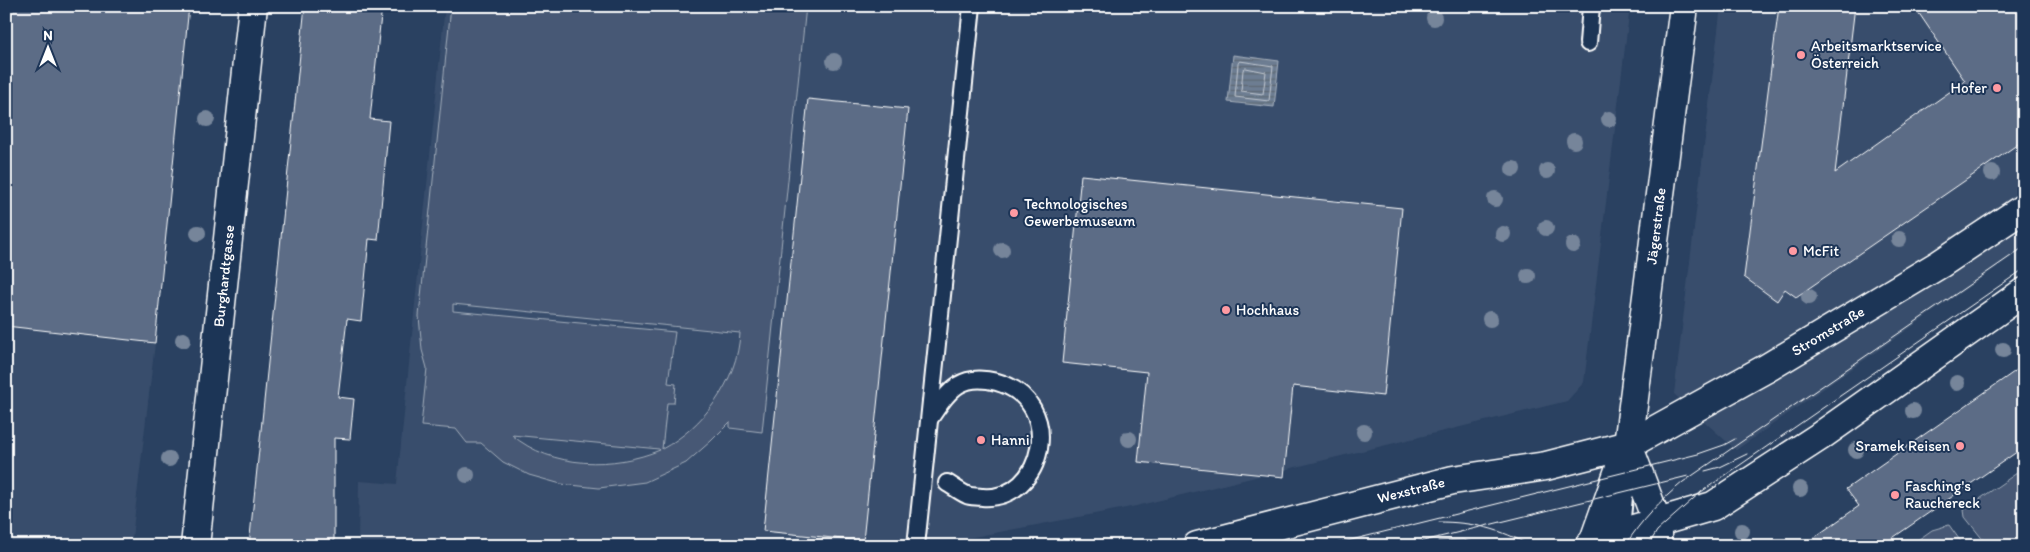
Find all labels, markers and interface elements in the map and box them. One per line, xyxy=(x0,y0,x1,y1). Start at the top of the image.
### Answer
north arrow xyxy=(22,22,72,72)
text: N xyxy=(43,27,53,44)
place label: Arbeitsmarktservice Österreich xyxy=(1811,37,1942,72)
marker: Arbeitsmarktservice Österreich xyxy=(1795,49,1807,61)
place label: Hofer xyxy=(1951,79,1987,97)
marker: Hofer xyxy=(1991,82,2003,94)
street label: Jägerstraße xyxy=(1642,187,1670,265)
place label: Technologisches Gewerbemuseum xyxy=(1024,195,1136,230)
marker: Technologisches Gewerbemuseum xyxy=(1008,207,1020,219)
street label: Burghardtgasse xyxy=(210,224,238,328)
place label: McFit xyxy=(1803,242,1839,260)
marker: McFit xyxy=(1787,245,1799,257)
place label: Hochhaus xyxy=(1236,301,1299,319)
street label: Stromstraße xyxy=(1788,302,1868,360)
marker: Hochhaus xyxy=(1220,304,1232,316)
place label: Hanni xyxy=(991,431,1030,449)
marker: Hanni xyxy=(975,434,987,446)
place label: Sramek Reisen xyxy=(1856,437,1950,455)
marker: Sramek Reisen xyxy=(1954,440,1966,452)
street label: Wexstraße xyxy=(1375,473,1447,507)
place label: Fasching's Rauchereck xyxy=(1905,477,1980,512)
marker: Fasching's Rauchereck xyxy=(1889,489,1901,501)

